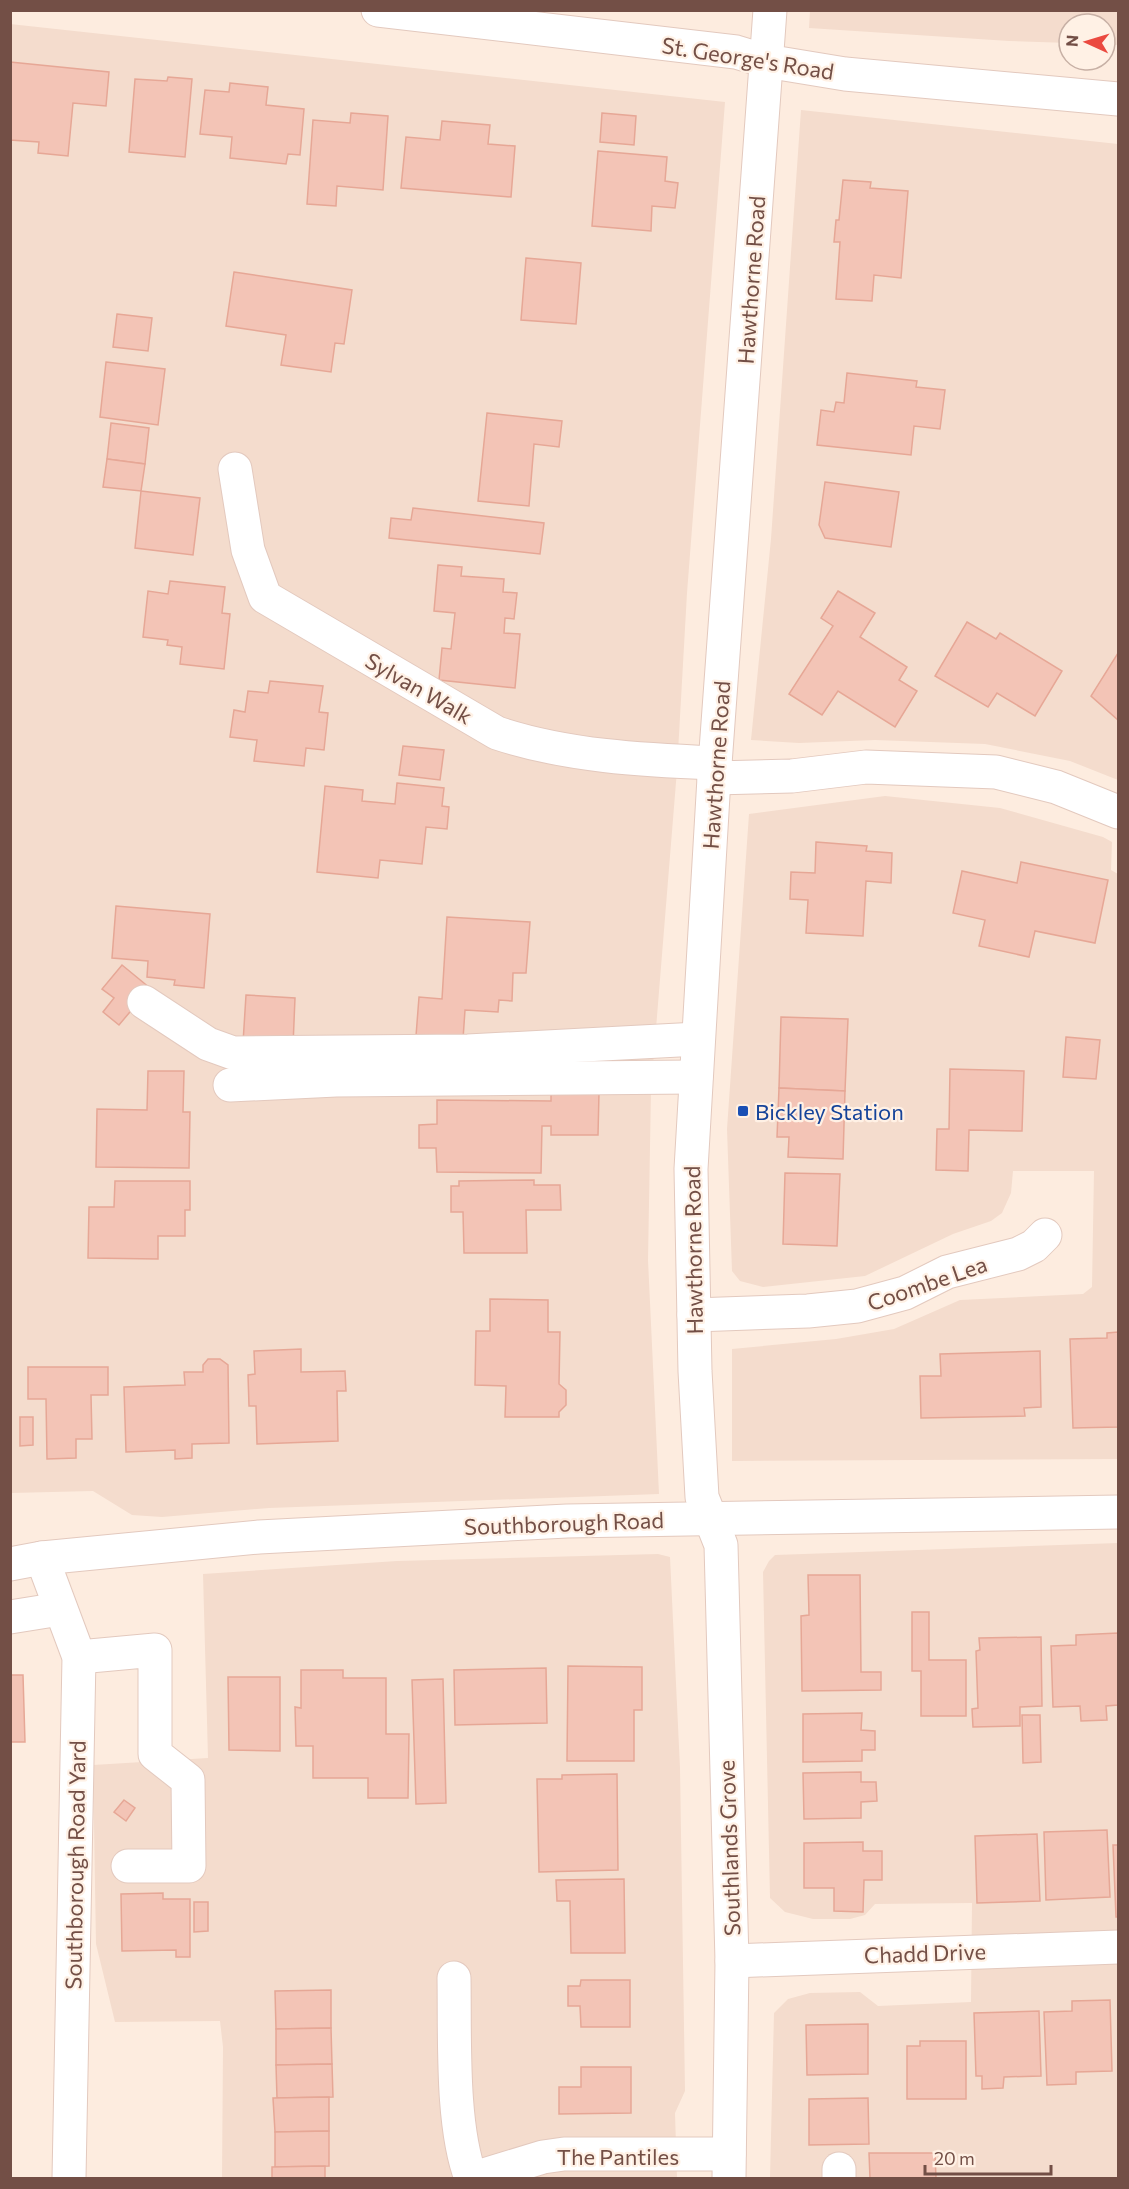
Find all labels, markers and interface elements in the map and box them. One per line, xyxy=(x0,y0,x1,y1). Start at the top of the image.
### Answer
north arrow xyxy=(1057,12,1117,72)
street label: St. George's Road xyxy=(660,31,836,85)
text: N xyxy=(1062,34,1081,48)
street label: Hawthorne Road xyxy=(732,195,770,365)
street label: Sylvan Walk xyxy=(361,647,477,729)
street label: Hawthorne Road xyxy=(697,680,735,850)
place label: Bickley Station xyxy=(755,1098,904,1125)
marker: Bickley Station xyxy=(736,1104,750,1118)
street label: Hawthorne Road xyxy=(678,1165,708,1335)
street label: Coombe Lea xyxy=(863,1250,991,1316)
street label: Southborough Road xyxy=(464,1506,664,1540)
street label: Southborough Road Yard xyxy=(59,1740,91,1990)
street label: Southlands Grove xyxy=(712,1759,746,1937)
street label: Chadd Drive xyxy=(864,1937,986,1969)
scale bar xyxy=(925,2138,1051,2176)
street label: The Pantiles xyxy=(557,2143,679,2170)
text: 20 m xyxy=(934,2147,975,2169)

